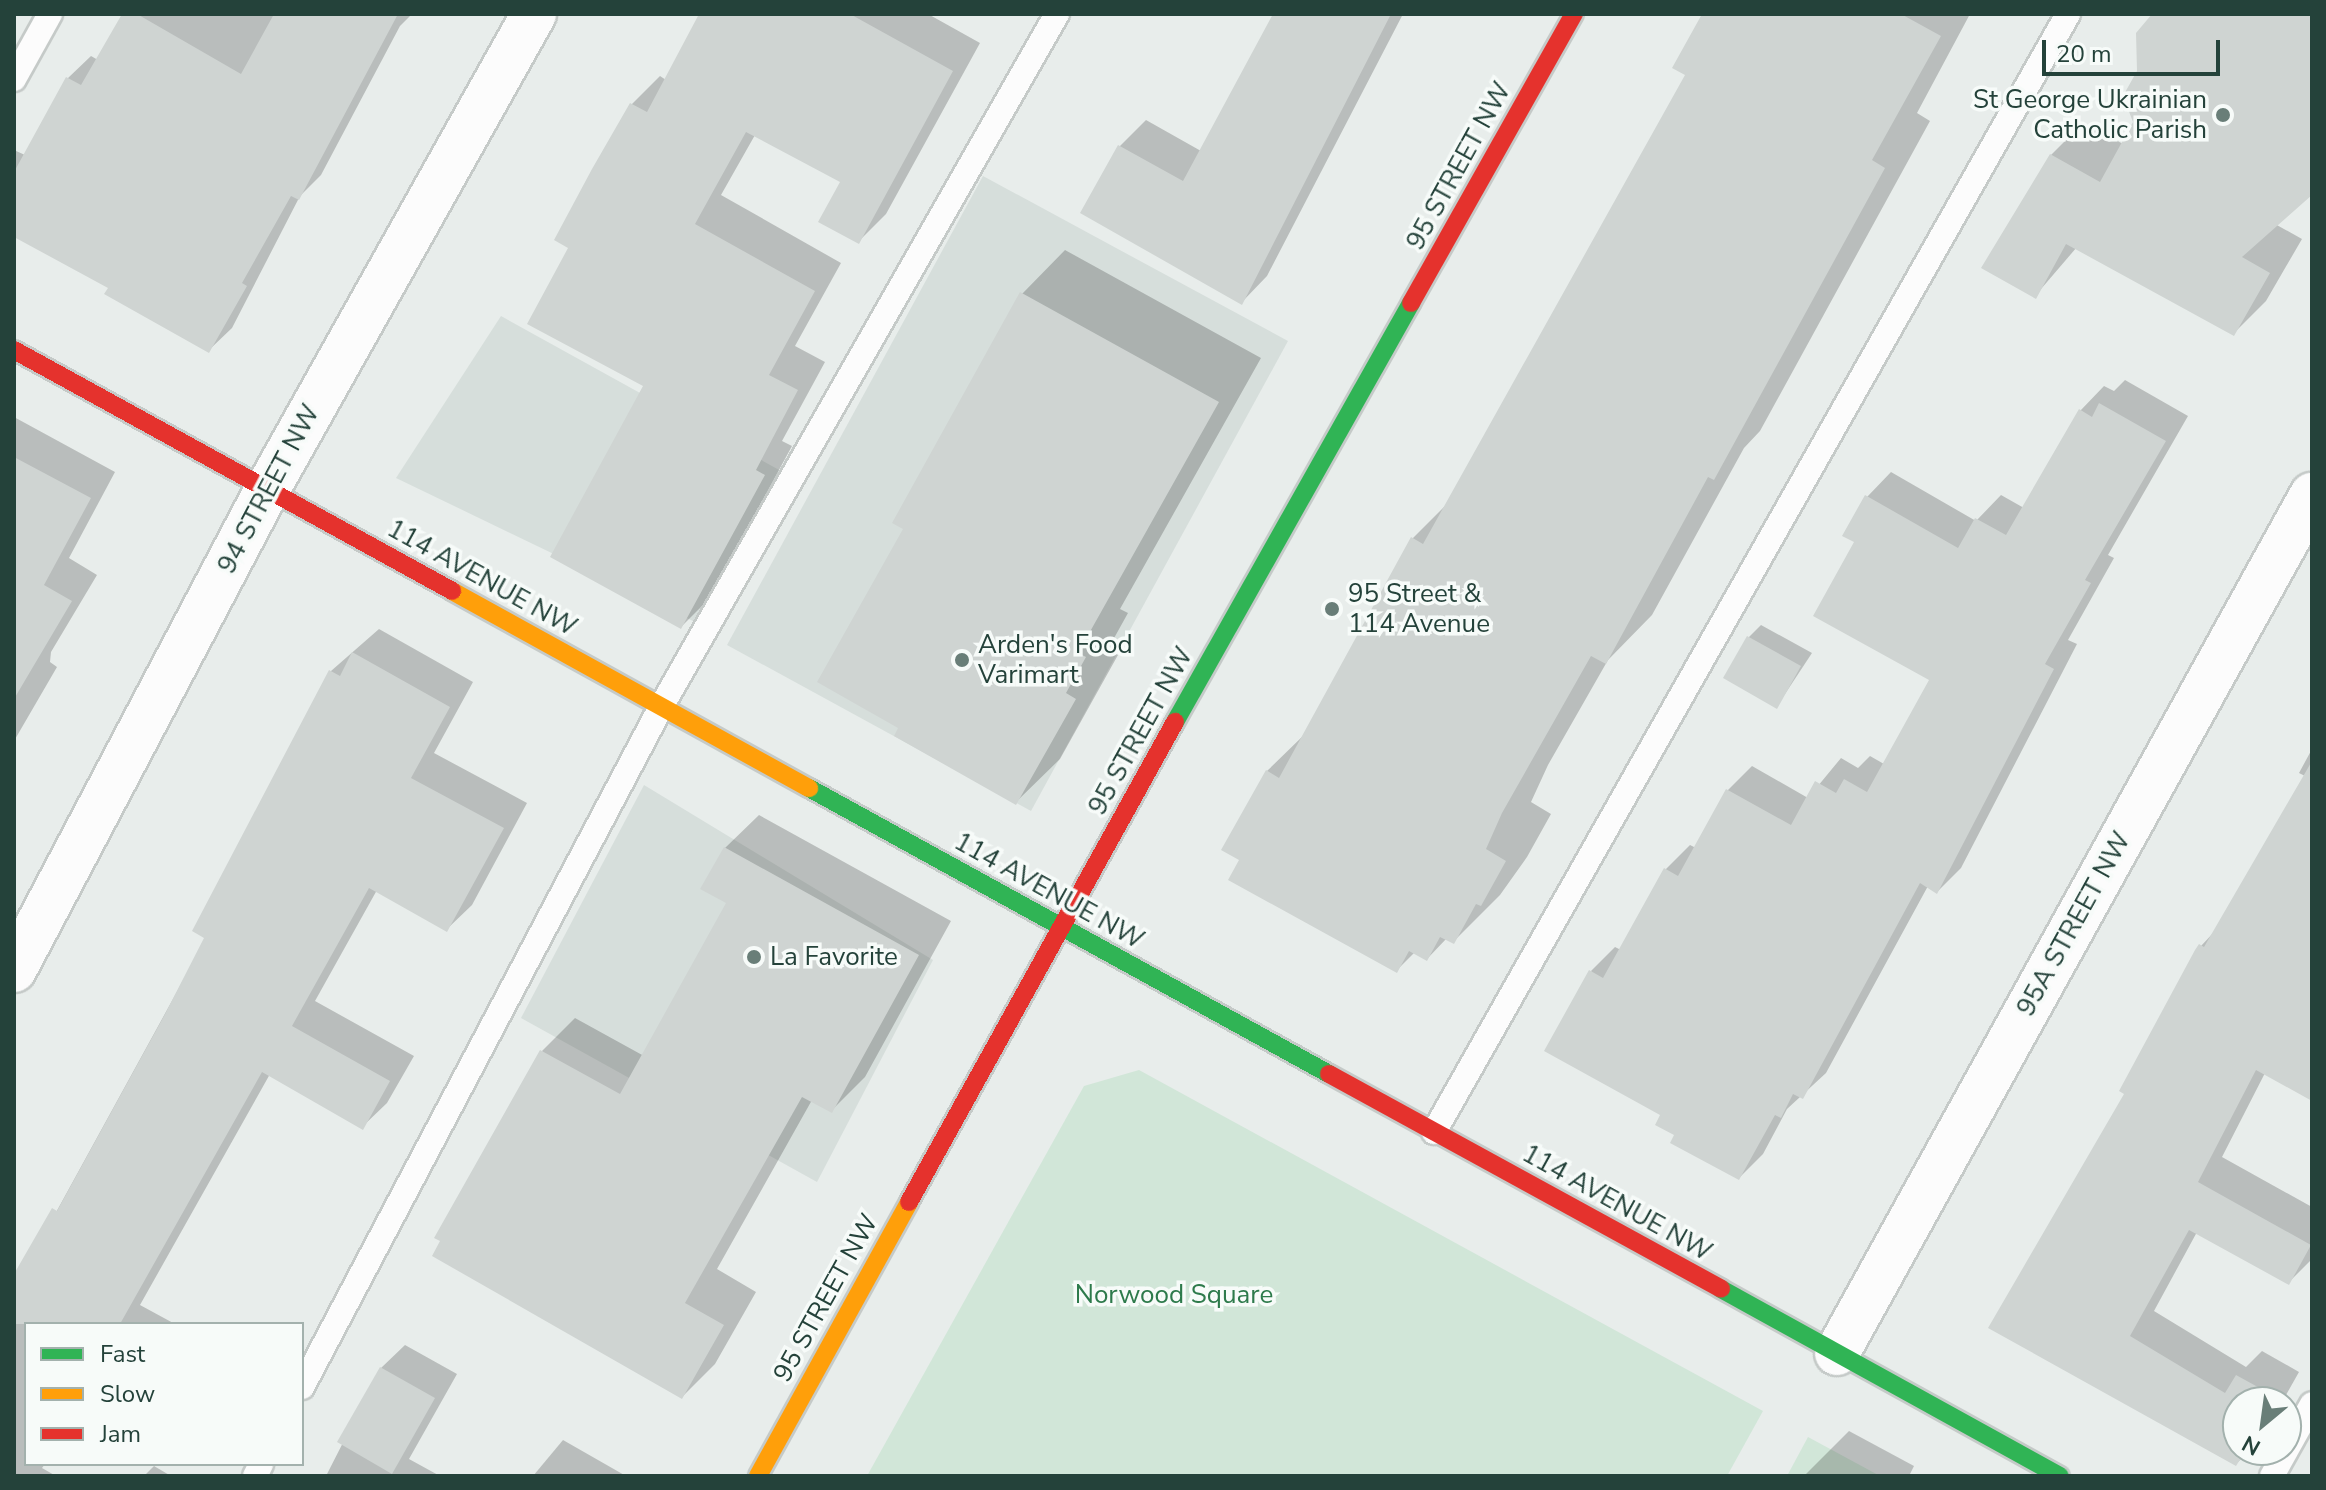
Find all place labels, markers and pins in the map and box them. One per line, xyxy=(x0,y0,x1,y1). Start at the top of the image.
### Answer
place label: St George Ukrainian Catholic Parish xyxy=(1973,84,2207,146)
marker: St George Ukrainian Catholic Parish xyxy=(2214,106,2232,124)
place label: 95 Street & 114 Avenue xyxy=(1348,578,1490,640)
marker: 95 Street & 114 Avenue xyxy=(1323,600,1341,618)
place label: Arden's Food Varimart xyxy=(978,629,1133,690)
marker: Arden's Food Varimart xyxy=(953,651,971,669)
place label: La Favorite xyxy=(770,941,898,973)
marker: La Favorite xyxy=(745,948,763,966)

